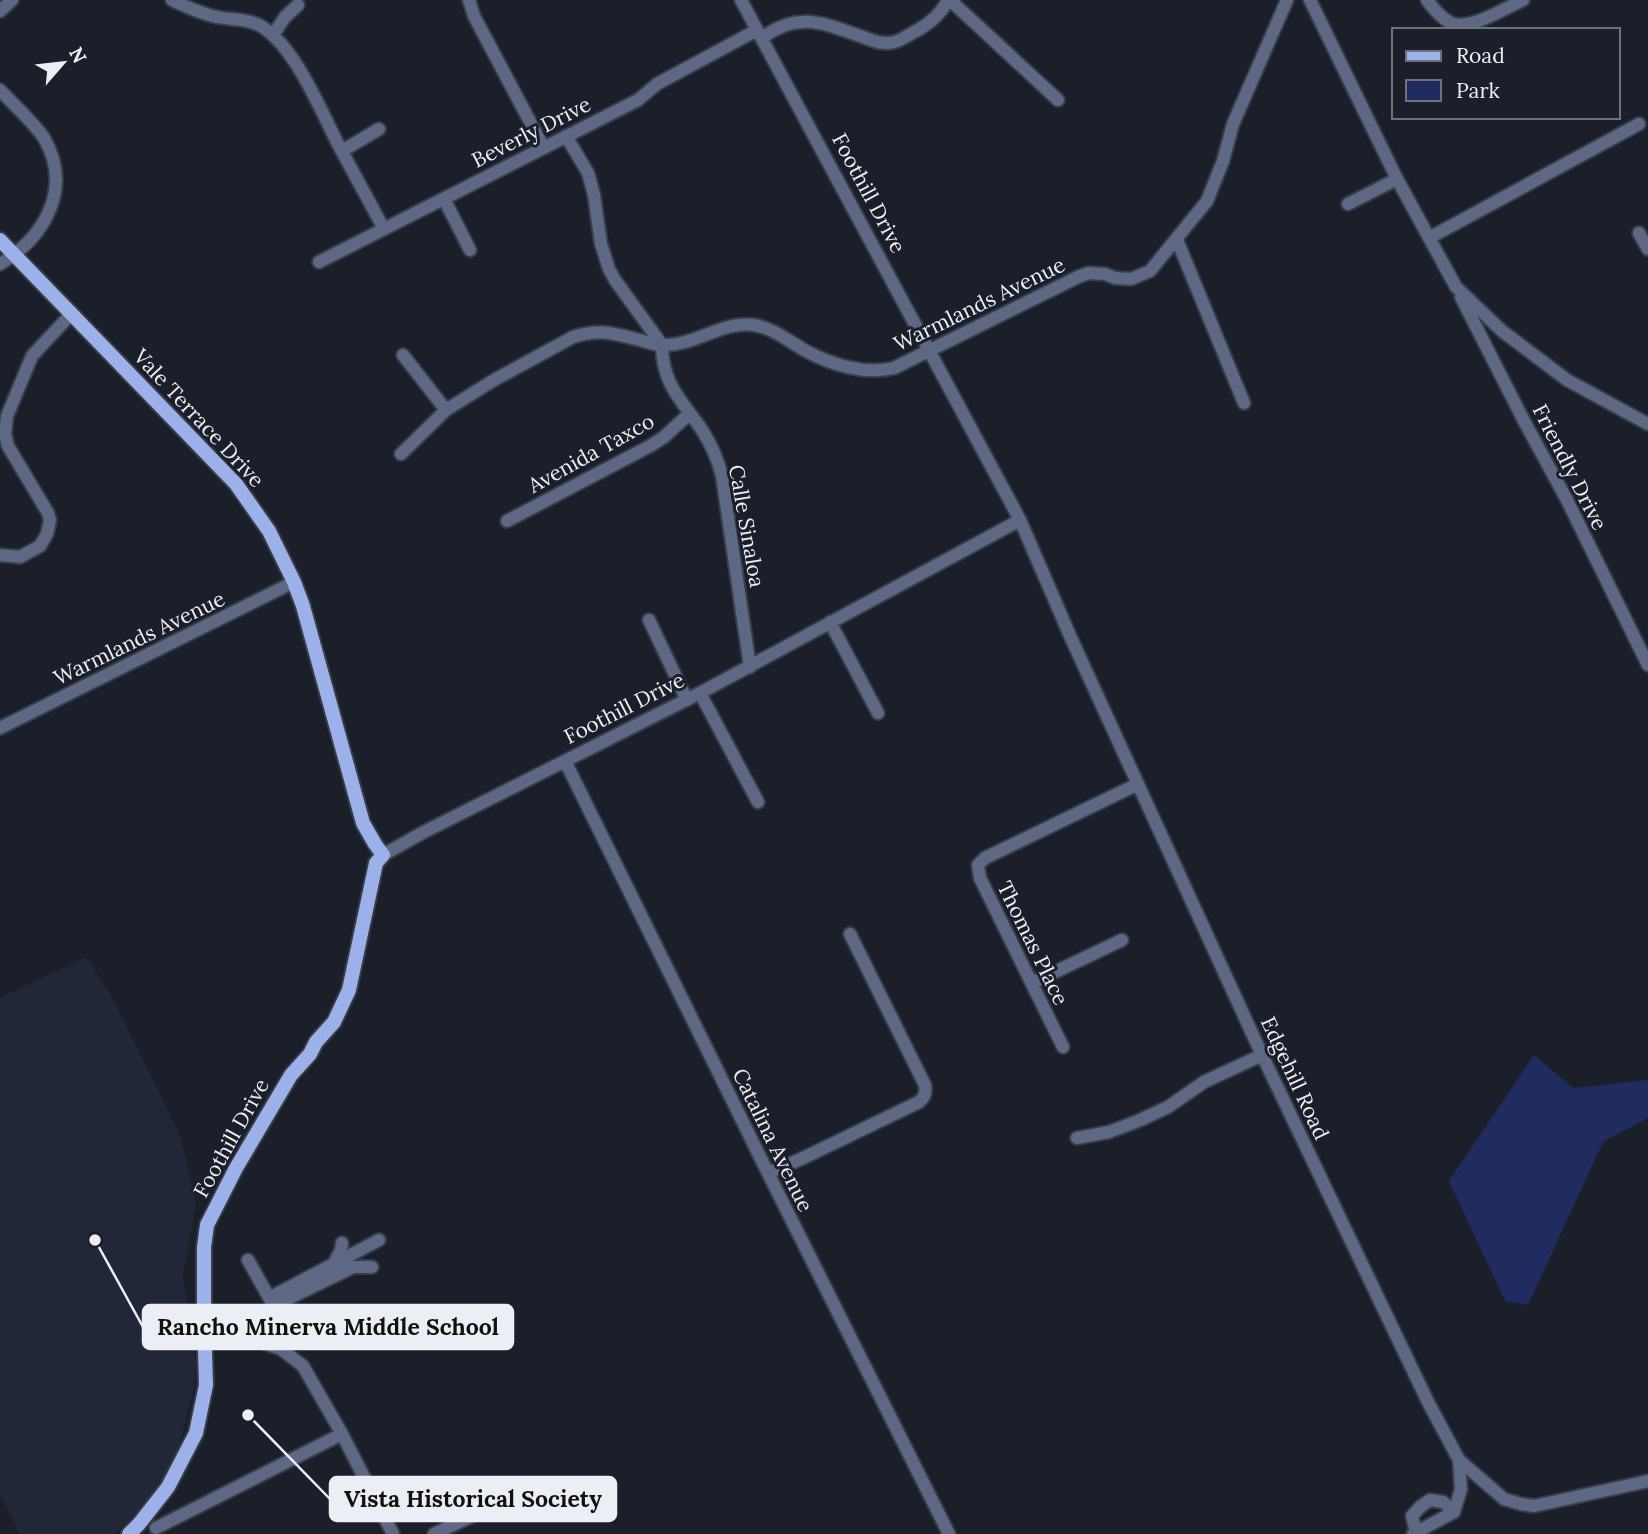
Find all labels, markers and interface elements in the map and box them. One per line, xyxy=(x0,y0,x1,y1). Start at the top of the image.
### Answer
north arrow xyxy=(28,28,98,98)
legend xyxy=(1392,28,1620,119)
text: Road xyxy=(1456,42,1505,69)
text: N xyxy=(64,43,92,67)
text: Park xyxy=(1456,77,1500,104)
street label: Beverly Drive xyxy=(467,90,595,174)
street label: Foothill Drive xyxy=(826,128,912,258)
street label: Warmlands Avenue xyxy=(889,251,1069,357)
street label: Vale Terrace Drive xyxy=(127,342,270,493)
street label: Friendly Drive xyxy=(1527,400,1613,534)
street label: Avenida Taxco xyxy=(522,407,659,499)
street label: Calle Sinaloa xyxy=(723,463,771,590)
street label: Warmlands Avenue xyxy=(49,585,229,691)
street label: Foothill Drive xyxy=(559,666,689,750)
street label: Thomas Place xyxy=(991,877,1075,1009)
street label: Edgehill Road xyxy=(1255,1012,1335,1144)
street label: Catalina Avenue xyxy=(727,1064,819,1216)
street label: Foothill Drive xyxy=(187,1074,275,1202)
callout: Rancho Minerva Middle School xyxy=(143,1305,513,1349)
text: Rancho Minerva Middle School xyxy=(157,1312,499,1341)
callout: Vista Historical Society xyxy=(330,1477,616,1521)
text: Vista Historical Society xyxy=(344,1484,602,1513)

